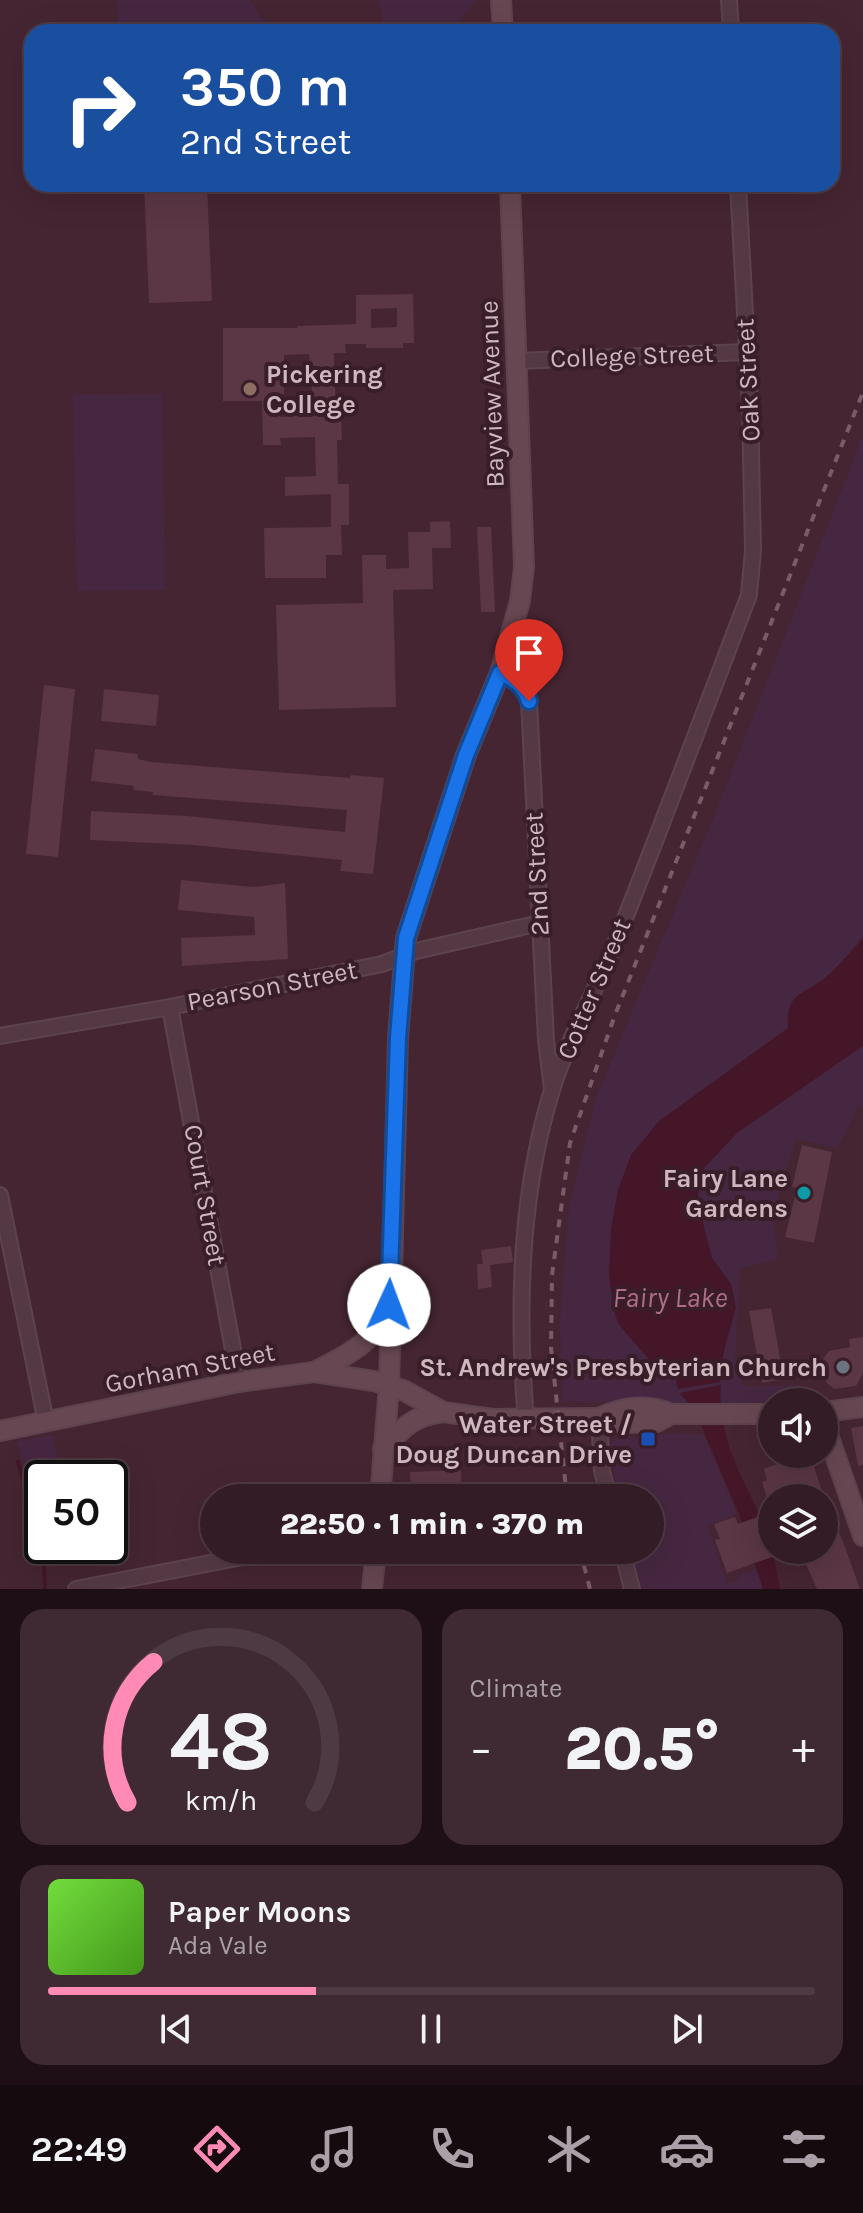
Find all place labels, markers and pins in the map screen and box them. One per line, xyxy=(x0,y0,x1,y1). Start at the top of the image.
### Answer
place label: Pickering College xyxy=(266,359,383,420)
marker: Pickering College xyxy=(241,380,259,398)
pin xyxy=(495,619,563,701)
place label: Fairy Lane Gardens xyxy=(663,1163,788,1224)
marker: Fairy Lane Gardens xyxy=(795,1184,813,1202)
place label: St. Andrew's Presbyterian Church xyxy=(419,1352,827,1383)
marker: St. Andrew's Presbyterian Church xyxy=(834,1358,852,1376)
place label: Water Street / Doug Duncan Drive xyxy=(395,1409,632,1470)
marker: Water Street / Doug Duncan Drive xyxy=(639,1430,657,1448)

